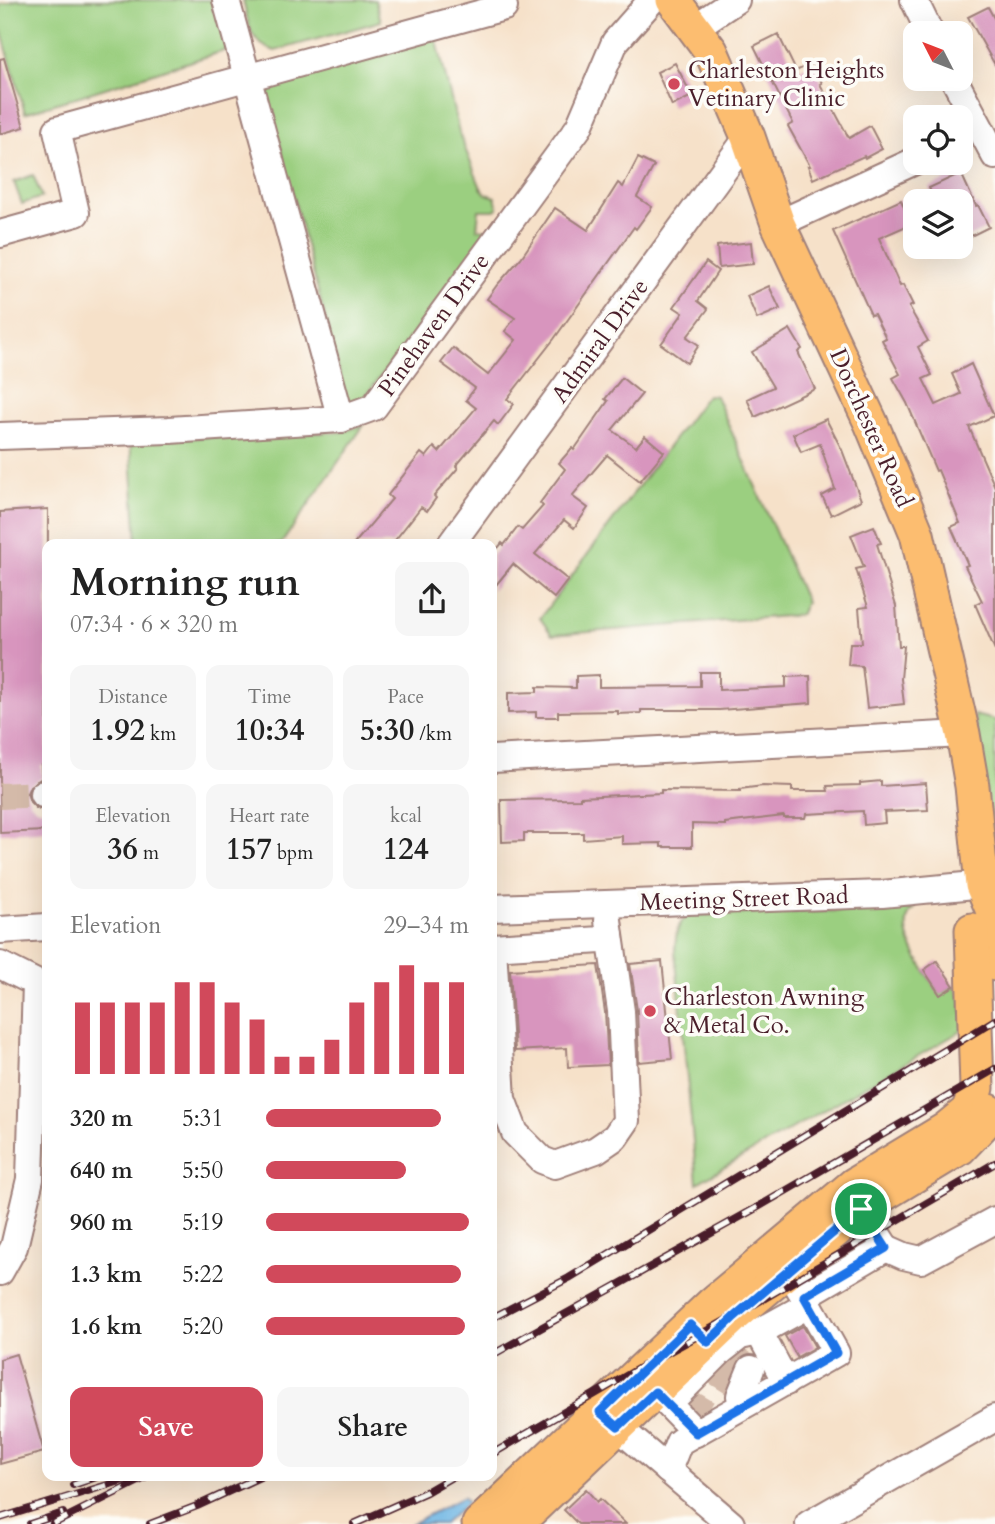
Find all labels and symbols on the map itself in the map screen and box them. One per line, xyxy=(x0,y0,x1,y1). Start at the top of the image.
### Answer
north arrow xyxy=(903,21,973,91)
place label: Charleston Heights Vetinary Clinic xyxy=(688,54,884,115)
marker: Charleston Heights Vetinary Clinic xyxy=(666,76,682,92)
street label: Pinehaven Drive xyxy=(371,246,497,404)
street label: Admiral Drive xyxy=(544,272,656,410)
street label: Dorchester Road xyxy=(821,343,921,513)
street label: Meeting Street Road xyxy=(639,879,849,919)
place label: Charleston Awning & Metal Co. xyxy=(664,981,865,1042)
marker: Charleston Awning & Metal Co. xyxy=(642,1003,658,1019)
pin xyxy=(831,1179,891,1239)

